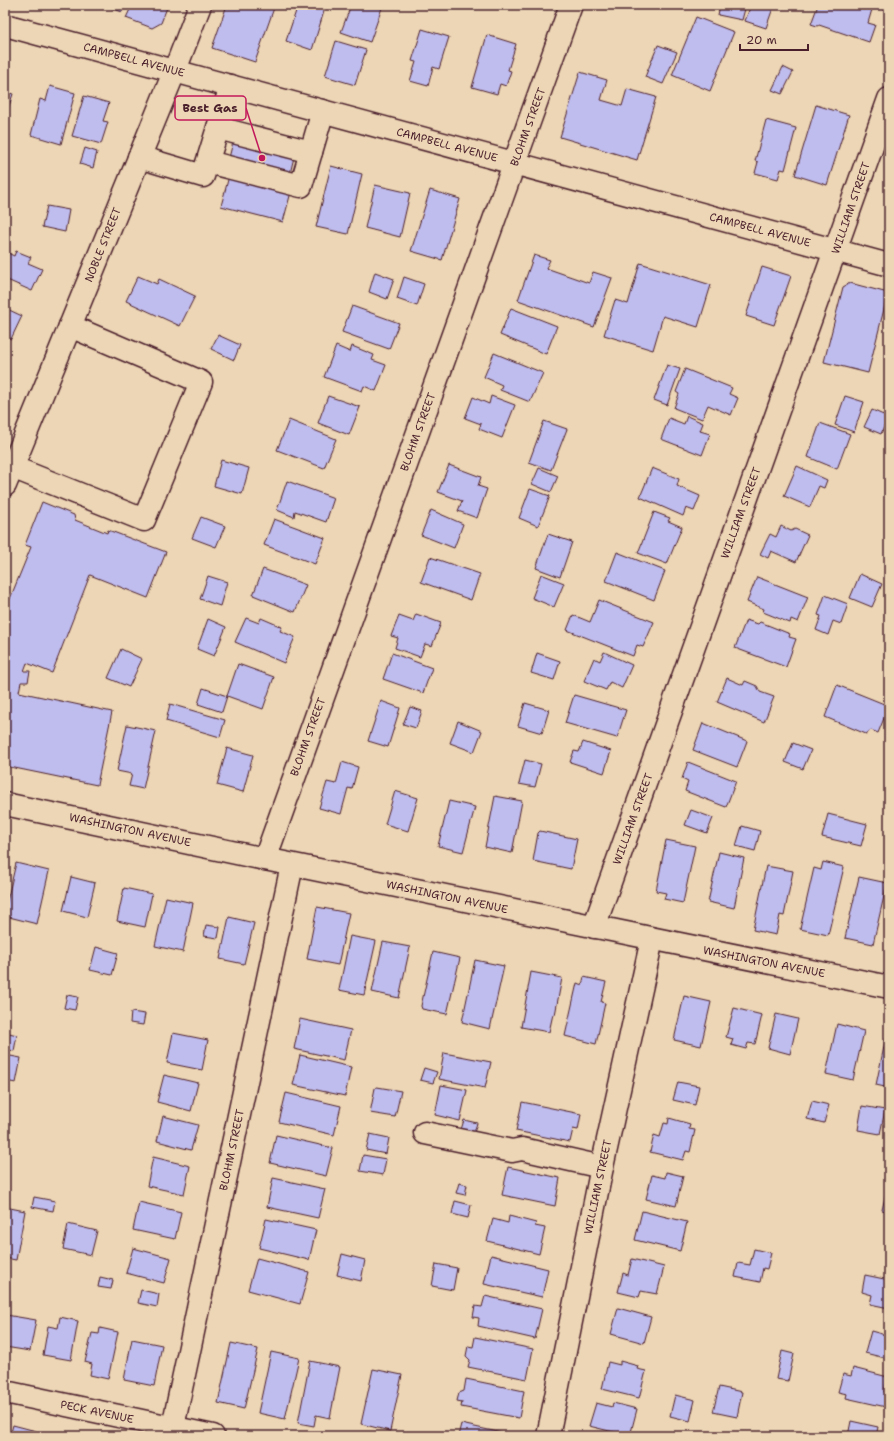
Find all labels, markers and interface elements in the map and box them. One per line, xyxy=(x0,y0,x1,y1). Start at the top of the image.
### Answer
scale bar xyxy=(740,26,808,52)
text: 20 m xyxy=(746,32,777,48)
street label: CAMPBELL AVENUE xyxy=(82,39,186,81)
street label: BLOHM STREET xyxy=(507,85,549,168)
callout: Best Gas xyxy=(175,96,246,120)
text: Best Gas xyxy=(183,100,237,116)
street label: CAMPBELL AVENUE xyxy=(395,124,499,166)
street label: WILLIAM STREET xyxy=(828,160,874,256)
street label: NOBLE STREET xyxy=(81,205,125,285)
street label: CAMPBELL AVENUE xyxy=(708,209,812,251)
street label: BLOHM STREET xyxy=(397,390,439,473)
street label: WILLIAM STREET xyxy=(717,465,765,561)
street label: BLOHM STREET xyxy=(287,695,329,778)
street label: WILLIAM STREET xyxy=(609,771,657,867)
street label: WASHINGTON AVENUE xyxy=(68,810,192,850)
street label: WASHINGTON AVENUE xyxy=(385,877,509,917)
street label: WASHINGTON AVENUE xyxy=(702,943,826,981)
street label: BLOHM STREET xyxy=(216,1108,248,1192)
street label: WILLIAM STREET xyxy=(581,1138,615,1236)
street label: PECK AVENUE xyxy=(59,1397,135,1427)

